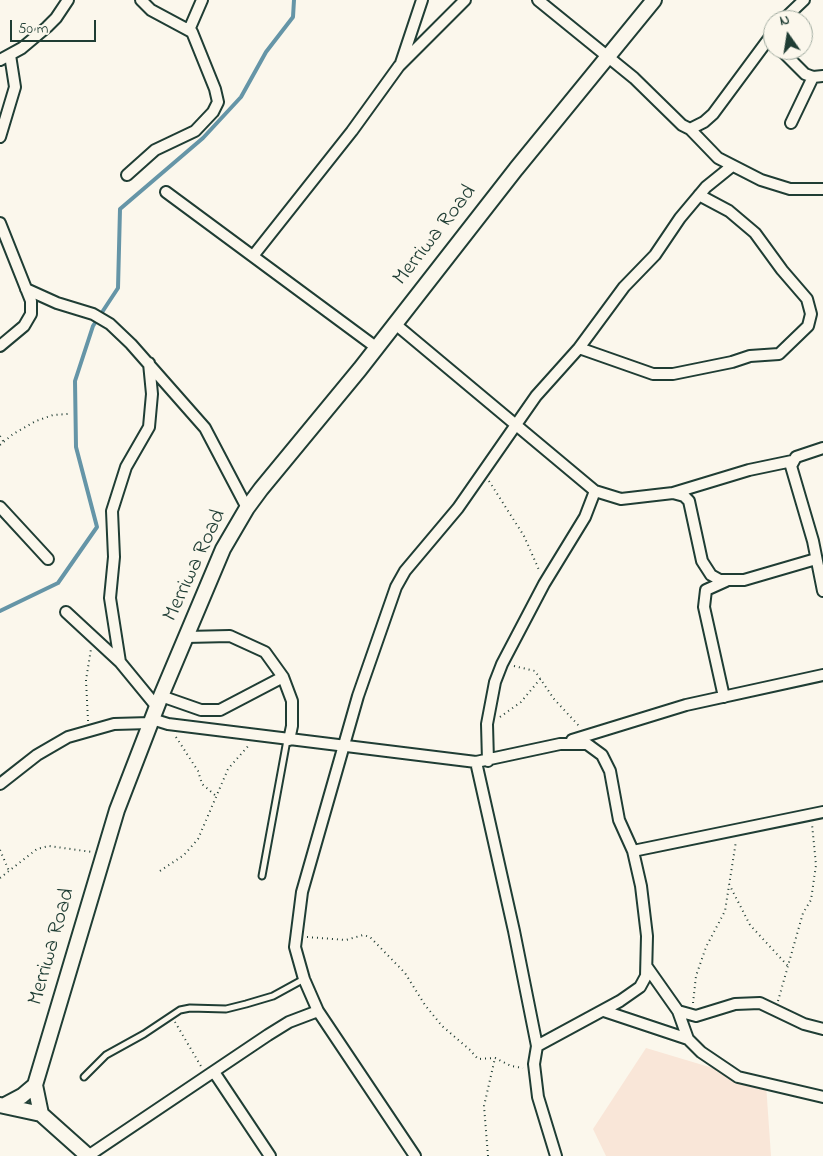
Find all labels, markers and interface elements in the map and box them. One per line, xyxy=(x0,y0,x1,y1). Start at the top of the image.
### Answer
scale bar xyxy=(12,10,99,42)
north arrow xyxy=(763,10,813,60)
text: N xyxy=(778,10,792,32)
text: 50 m xyxy=(18,18,48,40)
street label: Merriwa Road xyxy=(389,180,483,292)
street label: Merriwa Road xyxy=(159,506,233,626)
street label: Merriwa Road xyxy=(24,885,82,1009)

